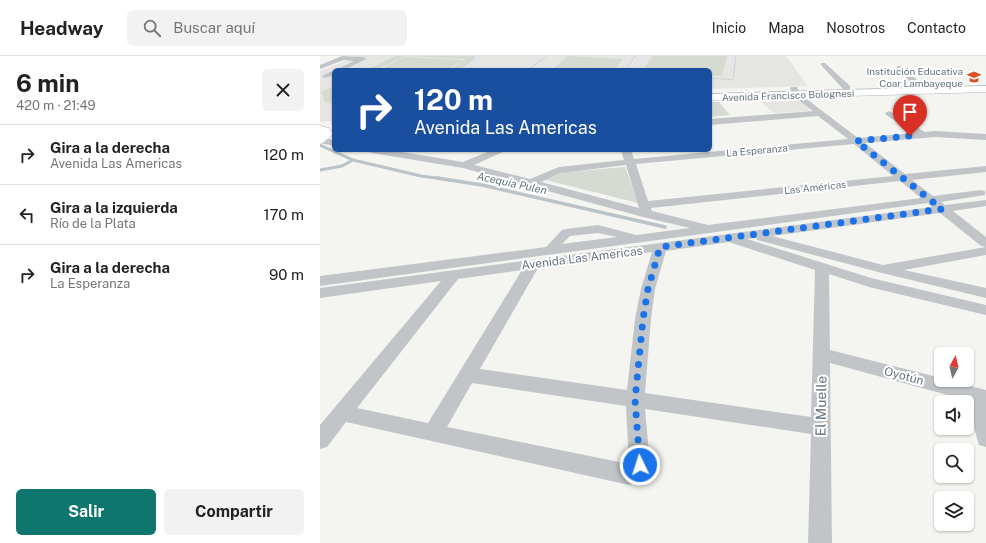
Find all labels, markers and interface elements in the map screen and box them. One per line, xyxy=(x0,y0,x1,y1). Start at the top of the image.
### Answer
search box xyxy=(127,10,407,46)
text: Headway xyxy=(20,17,103,39)
icon: search xyxy=(141,17,163,39)
text: Buscar aquí xyxy=(173,19,255,36)
text: Inicio xyxy=(712,20,746,36)
text: Mapa xyxy=(768,20,804,36)
text: Nosotros xyxy=(826,20,885,36)
text: Contacto xyxy=(907,20,966,36)
place label: Institución Educativa Coar Lambayeque xyxy=(866,65,963,89)
text: 6 min xyxy=(16,69,79,97)
button: close xyxy=(262,69,304,111)
school or university icon: Institución Educativa Coar Lambayeque xyxy=(966,69,982,85)
text: 120 m xyxy=(414,83,493,116)
icon: right xyxy=(348,84,400,136)
street label: Avenida Francisco Bolognesi xyxy=(722,87,854,103)
pin xyxy=(893,95,927,136)
text: 420 m · 21:49 xyxy=(16,98,96,113)
icon: arrive xyxy=(899,101,921,123)
text: Avenida Las Americas xyxy=(414,117,597,138)
text: Gira a la derecha xyxy=(50,139,170,156)
street label: La Esperanza xyxy=(726,141,788,159)
icon: right xyxy=(16,144,38,166)
text: 120 m xyxy=(263,146,304,163)
text: Avenida Las Americas xyxy=(50,156,182,171)
water label: Acequia Pulen xyxy=(476,170,548,196)
street label: Las Américas xyxy=(783,178,847,196)
text: Gira a la izquierda xyxy=(50,199,178,216)
icon: left xyxy=(16,204,38,226)
text: 170 m xyxy=(263,206,304,223)
text: Río de la Plata xyxy=(50,216,136,231)
street label: Avenida Las Americas xyxy=(521,244,643,272)
text: Gira a la derecha xyxy=(50,259,170,276)
icon: right xyxy=(16,264,38,286)
text: 90 m xyxy=(269,266,304,283)
text: La Esperanza xyxy=(50,276,130,291)
north arrow xyxy=(934,347,974,387)
map controls xyxy=(934,347,974,531)
street label: Oyotún xyxy=(883,364,925,388)
street label: El Muelle xyxy=(812,376,830,436)
button: sound xyxy=(934,395,974,435)
button: search xyxy=(934,443,974,483)
position arrow xyxy=(619,444,661,486)
button: Salir xyxy=(16,489,156,535)
button: Compartir xyxy=(164,489,304,535)
button: layers xyxy=(934,491,974,531)

